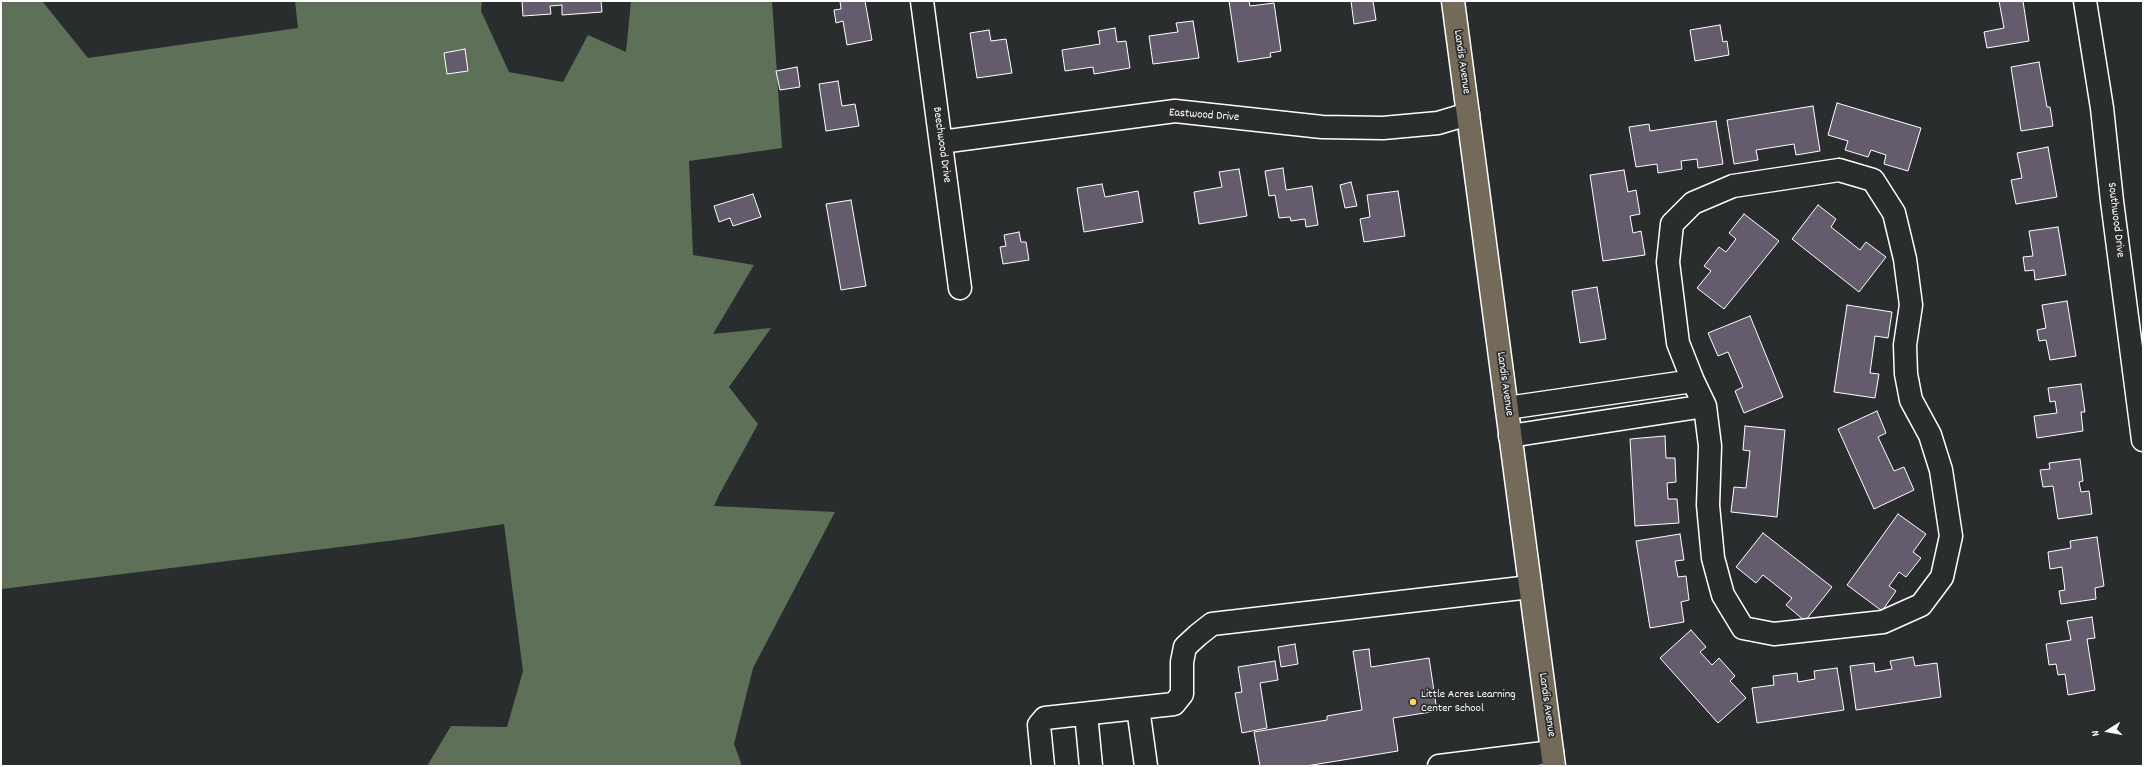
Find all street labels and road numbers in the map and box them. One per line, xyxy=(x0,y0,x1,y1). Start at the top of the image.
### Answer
street label: Landis Avenue xyxy=(1449,29,1473,95)
street label: Beechwood Drive xyxy=(929,106,953,184)
street label: Eastwood Drive xyxy=(1168,106,1240,126)
street label: Southwood Drive xyxy=(2103,182,2127,258)
street label: Landis Avenue xyxy=(1492,351,1516,417)
street label: Landis Avenue xyxy=(1534,672,1558,738)

